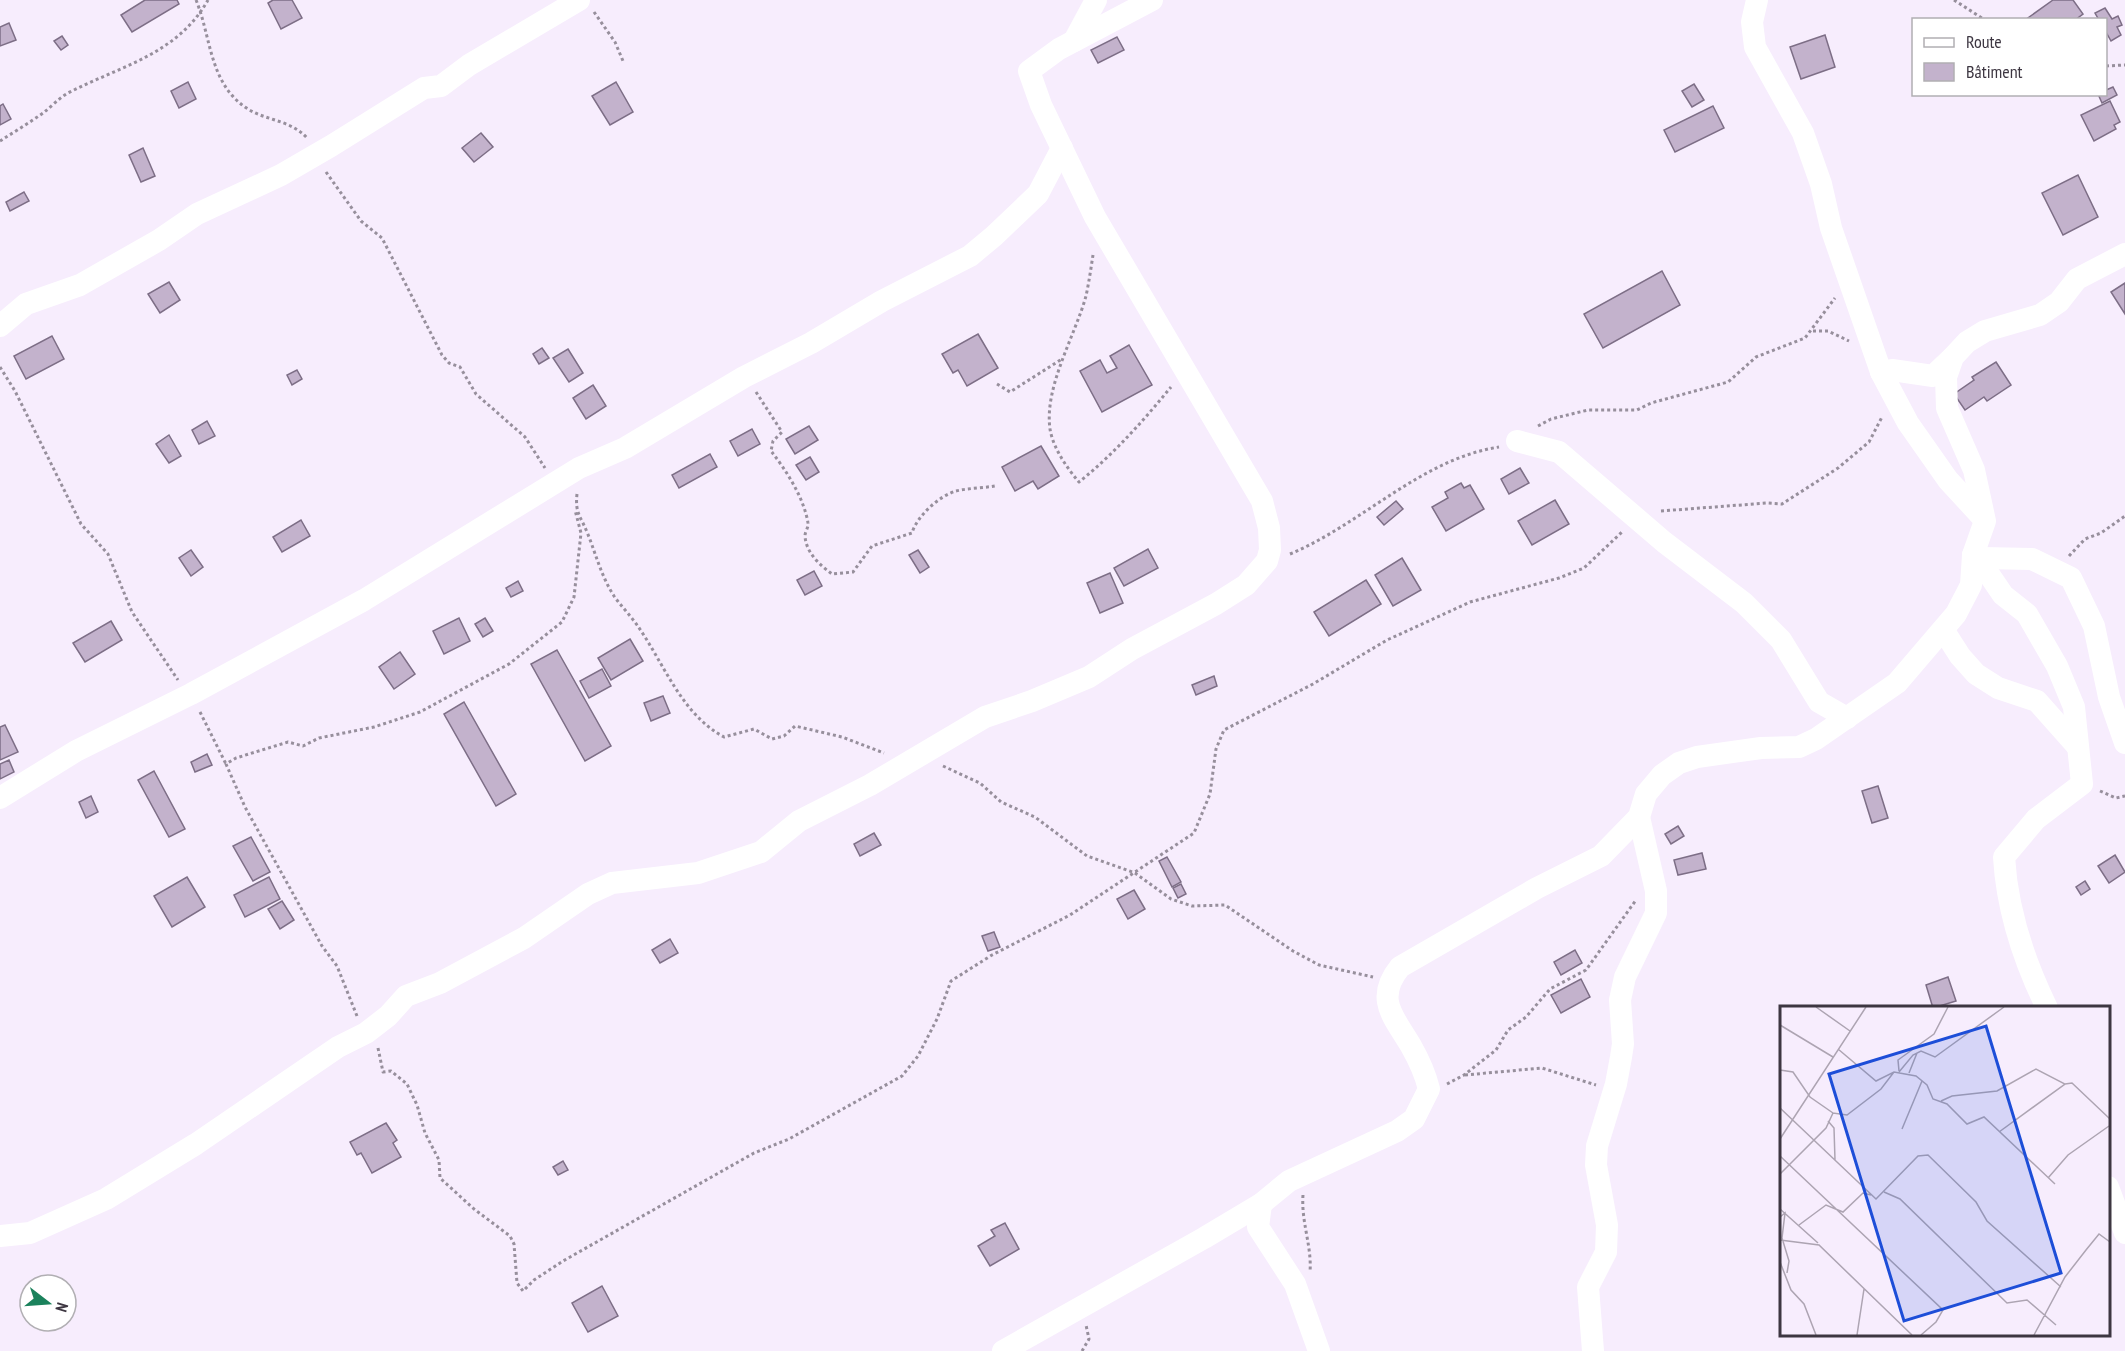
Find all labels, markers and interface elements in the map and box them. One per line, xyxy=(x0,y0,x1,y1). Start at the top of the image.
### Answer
legend xyxy=(1912,18,2107,96)
text: Route xyxy=(1966,30,2002,53)
text: Bâtiment xyxy=(1966,60,2023,83)
inset map xyxy=(1780,1006,2110,1336)
north arrow xyxy=(18,1273,78,1333)
text: N xyxy=(52,1300,73,1314)

